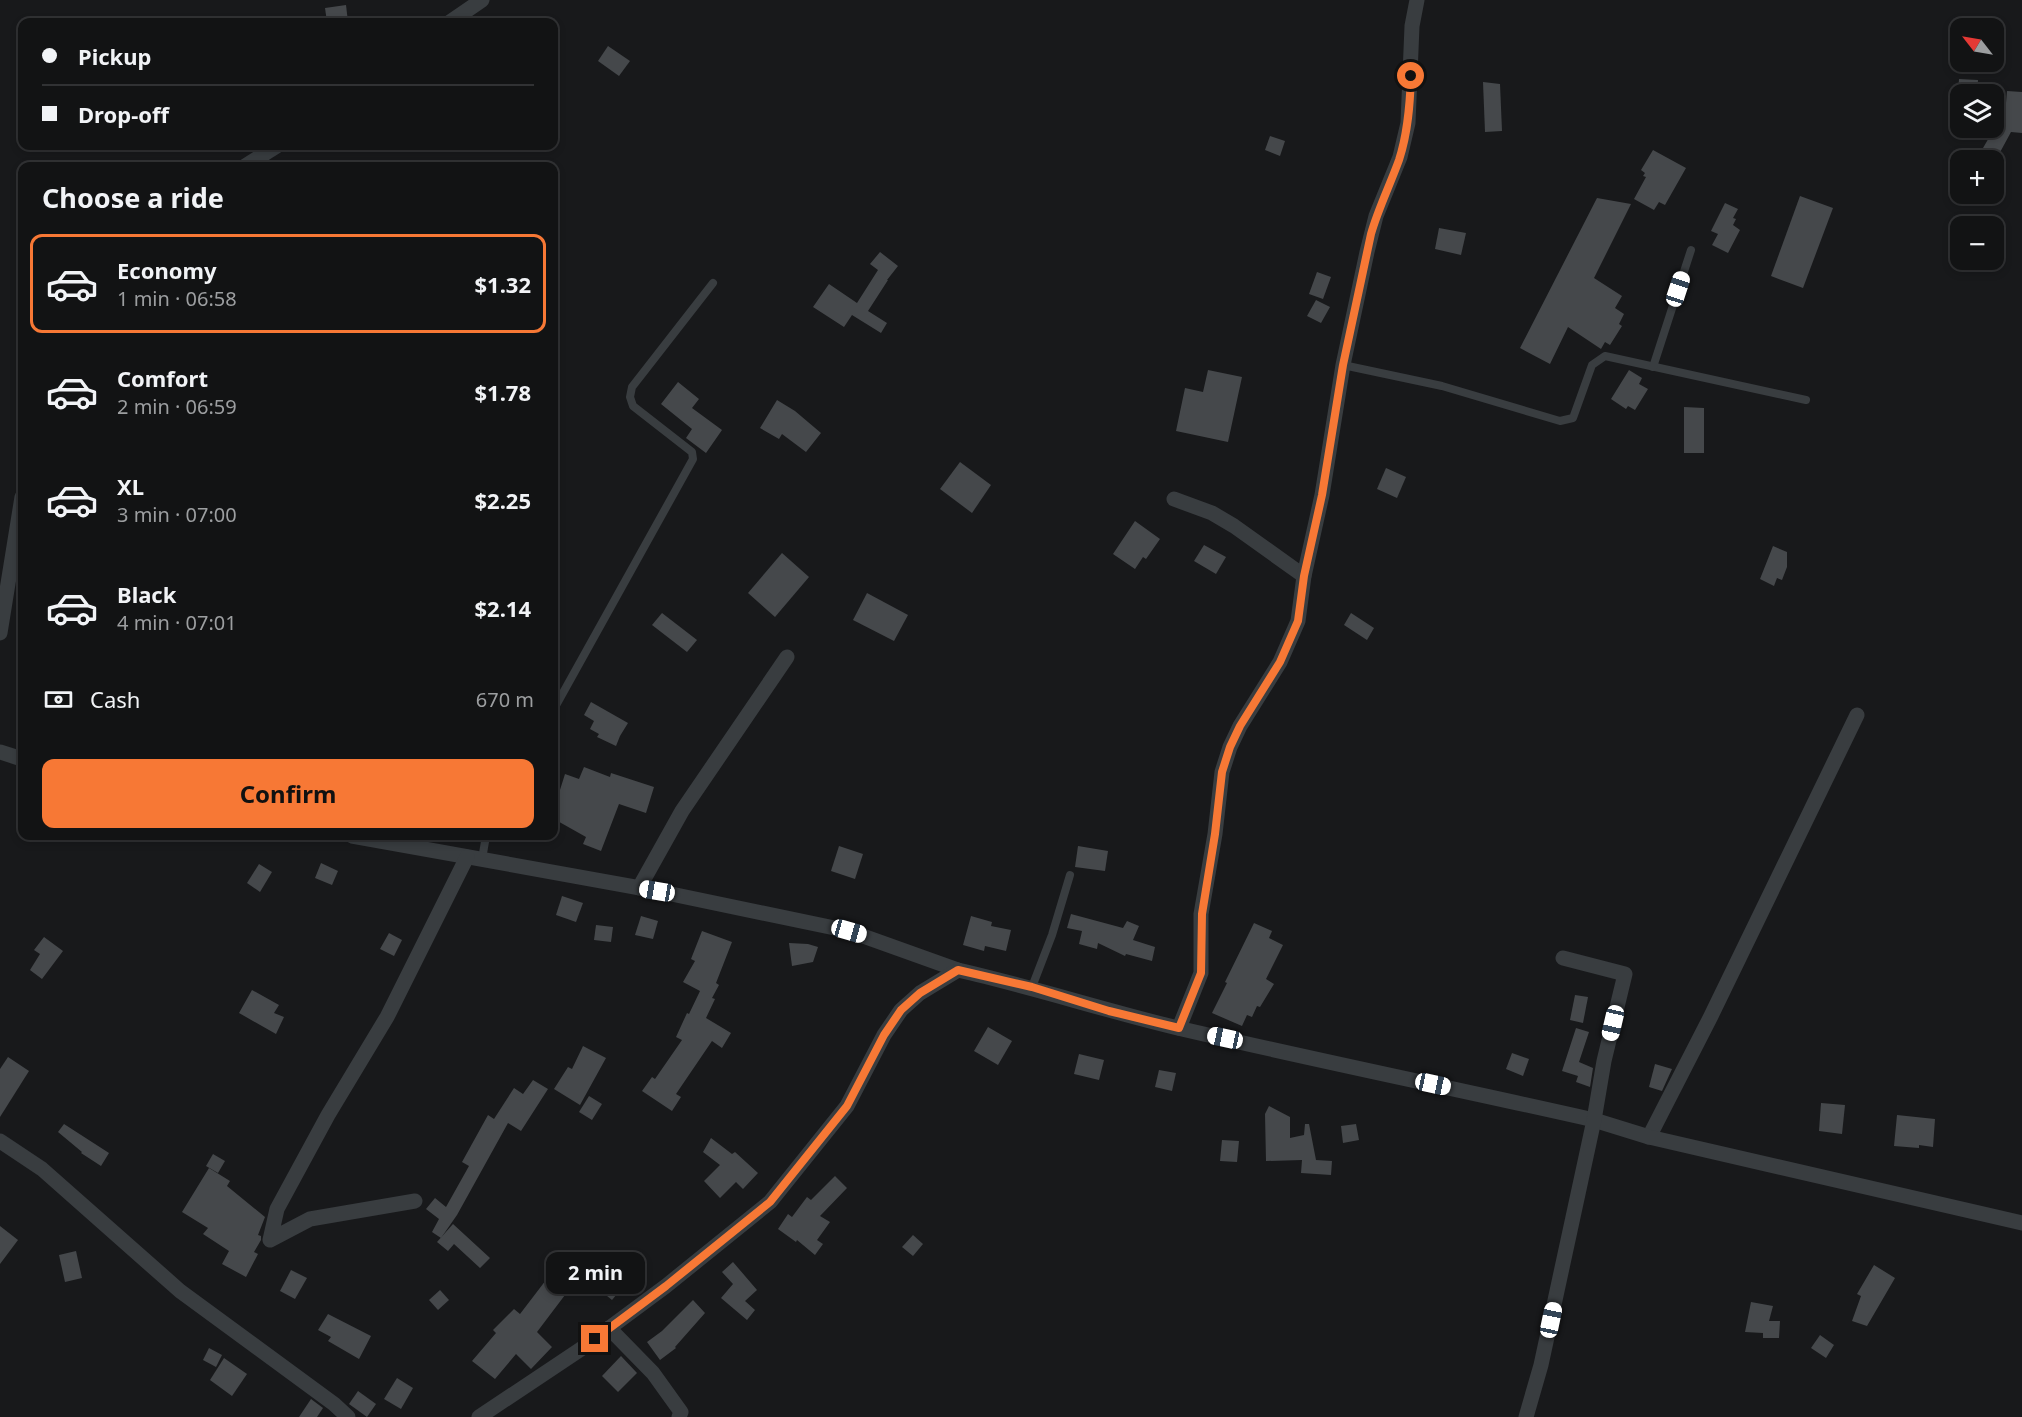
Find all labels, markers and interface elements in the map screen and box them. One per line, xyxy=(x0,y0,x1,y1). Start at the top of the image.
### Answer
north arrow xyxy=(1950,18,2004,72)
map controls xyxy=(1950,18,2004,270)
text: Pickup xyxy=(78,41,151,71)
route start xyxy=(1397,62,1424,89)
button: layers xyxy=(1950,84,2004,138)
text: Drop-off xyxy=(78,99,169,129)
button: + xyxy=(1950,150,2004,204)
text: Choose a ride xyxy=(42,179,224,216)
button: − xyxy=(1950,216,2004,270)
text: Economy xyxy=(117,255,216,285)
icon: car xyxy=(45,257,99,311)
text: $1.32 xyxy=(474,269,531,299)
car xyxy=(1664,269,1692,309)
text: 1 min · 06:58 xyxy=(117,285,237,312)
text: Comfort xyxy=(117,363,208,393)
icon: car xyxy=(45,365,99,419)
text: $1.78 xyxy=(474,377,531,407)
text: 2 min · 06:59 xyxy=(117,393,237,420)
text: XL xyxy=(117,471,144,501)
icon: car xyxy=(45,473,99,527)
text: $2.25 xyxy=(474,485,531,515)
text: 3 min · 07:00 xyxy=(117,501,237,528)
text: Black xyxy=(117,579,176,609)
icon: car xyxy=(45,581,99,635)
text: $2.14 xyxy=(474,593,531,623)
text: 4 min · 07:01 xyxy=(117,609,237,636)
icon: cash xyxy=(42,683,75,716)
text: Cash xyxy=(90,684,140,714)
text: 670 m xyxy=(476,686,534,713)
button: Confirm xyxy=(42,759,534,828)
car xyxy=(638,879,676,903)
car xyxy=(829,917,869,945)
car xyxy=(1600,1003,1626,1043)
car xyxy=(1206,1025,1244,1051)
car xyxy=(1414,1071,1452,1097)
callout: 2 min xyxy=(546,1252,644,1294)
text: 2 min xyxy=(568,1259,623,1286)
car xyxy=(1538,1301,1564,1339)
route end xyxy=(581,1325,608,1352)

